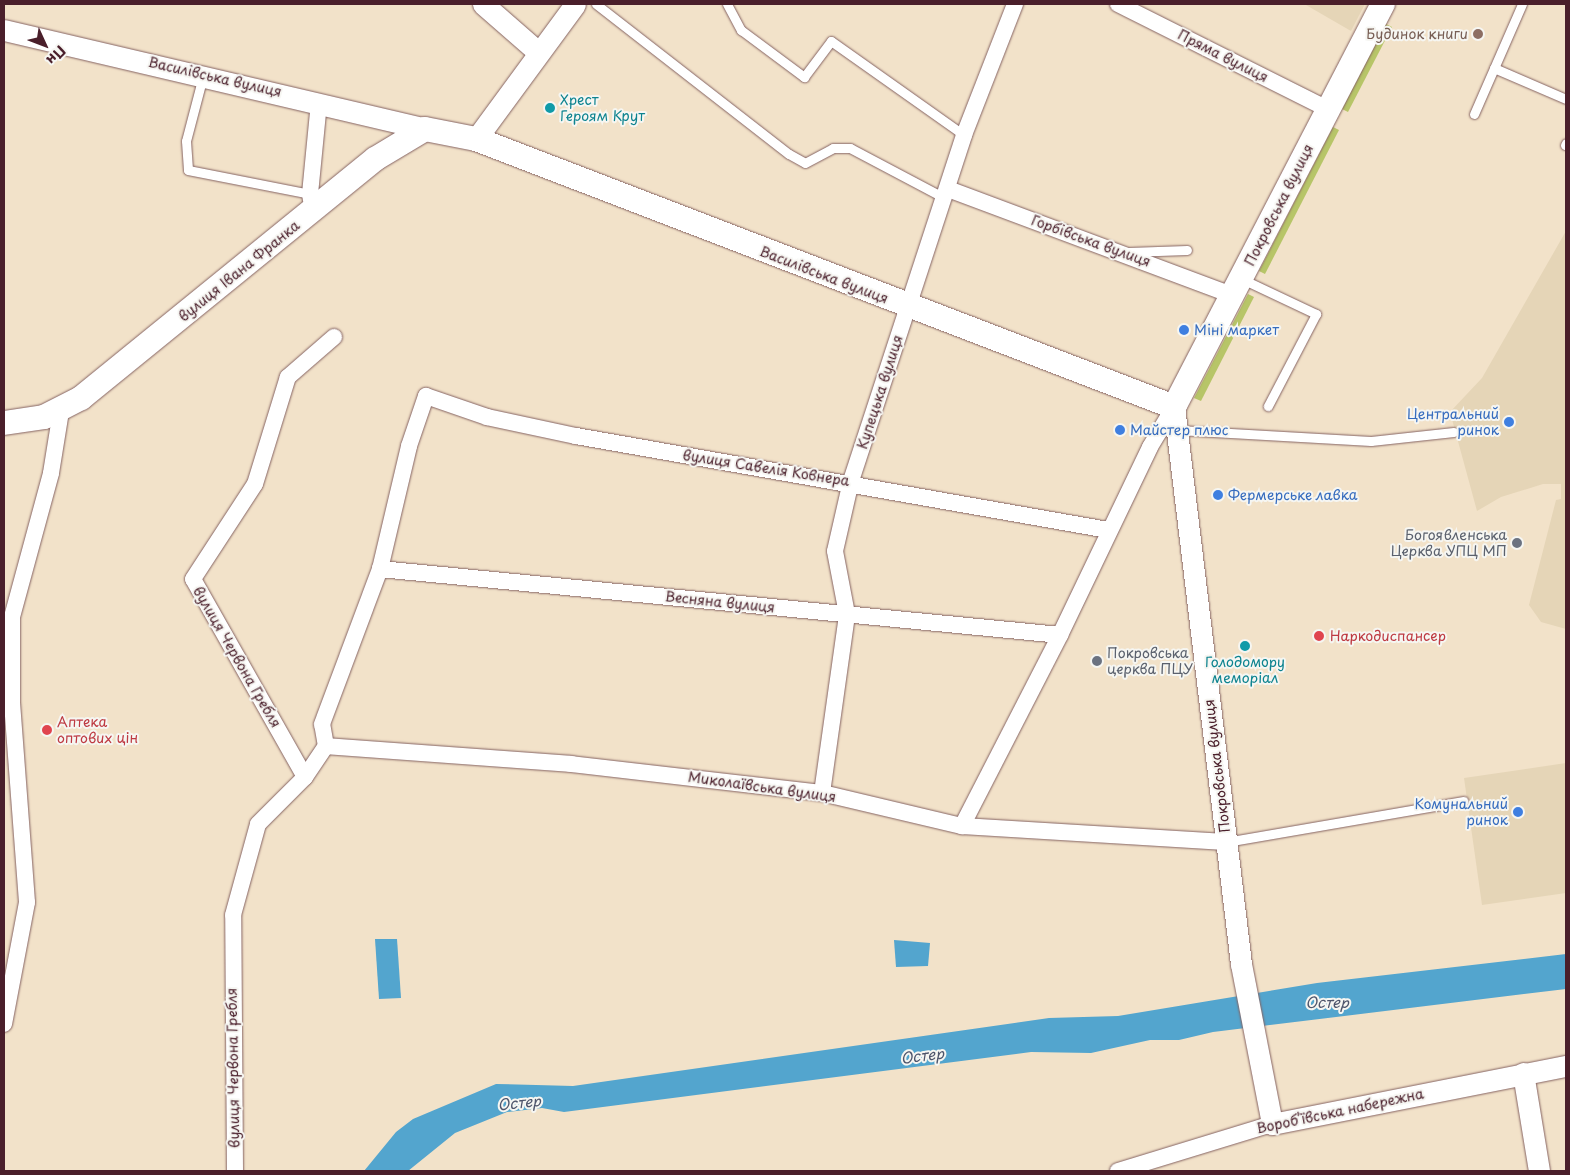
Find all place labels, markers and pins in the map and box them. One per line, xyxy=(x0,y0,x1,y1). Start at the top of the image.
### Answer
place label: Будинок книги xyxy=(1366,26,1468,42)
marker: Будинок книги xyxy=(1472,28,1484,40)
place label: Хрест Героям Крут xyxy=(560,92,645,124)
marker: Хрест Героям Крут xyxy=(544,102,556,114)
place label: Міні маркет xyxy=(1194,322,1280,338)
marker: Міні маркет xyxy=(1178,324,1190,336)
place label: Центральний ринок xyxy=(1407,406,1499,438)
marker: Центральний ринок xyxy=(1503,416,1515,428)
place label: Майстер плюс xyxy=(1130,422,1228,438)
marker: Майстер плюс xyxy=(1114,424,1126,436)
place label: Фермерське лавка xyxy=(1228,487,1358,503)
marker: Фермерське лавка xyxy=(1212,489,1224,501)
place label: Богоявленська Церква УПЦ МП xyxy=(1390,527,1507,560)
marker: Богоявленська Церква УПЦ МП xyxy=(1511,537,1523,549)
place label: Наркодиспансер xyxy=(1330,628,1446,644)
marker: Наркодиспансер xyxy=(1312,629,1326,643)
marker: Голодомору меморіал xyxy=(1239,640,1251,652)
place label: Покровська церква ПЦУ xyxy=(1107,645,1194,678)
place label: Голодомору меморіал xyxy=(1205,654,1285,686)
marker: Покровська церква ПЦУ xyxy=(1091,655,1103,667)
place label: Аптека оптових цін xyxy=(57,714,138,746)
marker: Аптека оптових цін xyxy=(41,724,53,736)
place label: Комунальний ринок xyxy=(1414,796,1508,829)
marker: Комунальний ринок xyxy=(1512,806,1524,818)

